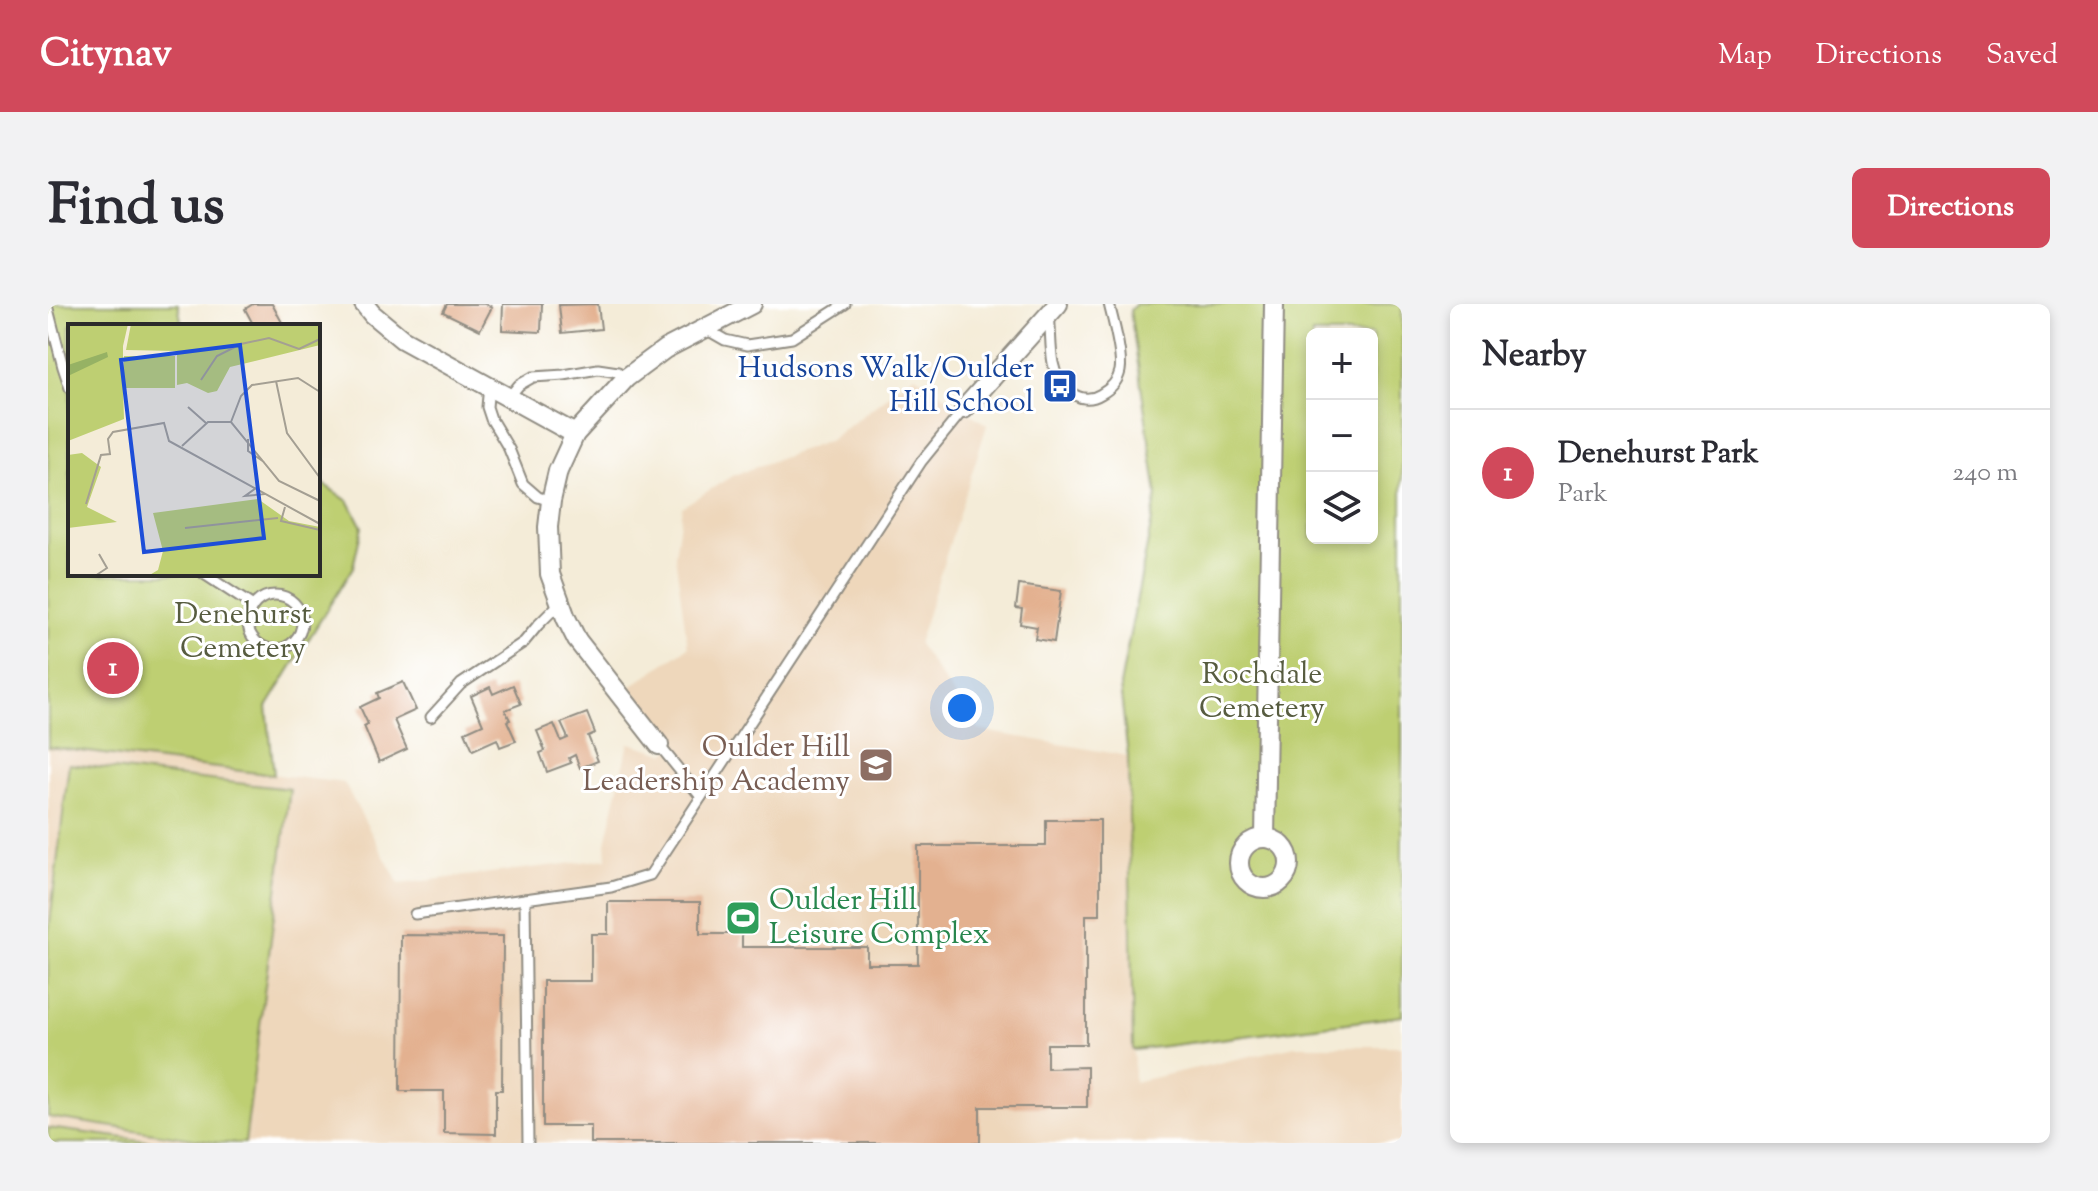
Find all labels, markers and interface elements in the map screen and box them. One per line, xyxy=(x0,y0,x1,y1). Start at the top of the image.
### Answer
text: Citynav xyxy=(40,29,172,83)
text: Map xyxy=(1718,36,1772,76)
text: Directions xyxy=(1816,36,1942,76)
text: Saved xyxy=(1986,36,2058,76)
text: Find us xyxy=(48,168,224,249)
button: Directions xyxy=(1852,168,2050,248)
inset map xyxy=(68,324,320,576)
map controls xyxy=(1306,328,1378,544)
button: + xyxy=(1306,328,1378,400)
text: Nearby xyxy=(1482,332,1587,381)
place label: Hudsons Walk/Oulder Hill School xyxy=(738,348,1034,425)
bus stop icon: Hudsons Walk/Oulder Hill School xyxy=(1041,367,1079,405)
button: − xyxy=(1306,400,1378,472)
text: Denehurst Park xyxy=(1558,433,1759,476)
text: 1 xyxy=(1504,455,1512,492)
text: 240 m xyxy=(1952,455,2018,492)
button: layers xyxy=(1306,472,1378,544)
text: Park xyxy=(1558,476,1608,513)
park label: Denehurst Cemetery xyxy=(175,594,311,671)
pin: 1 xyxy=(87,638,139,698)
park label: Rochdale Cemetery xyxy=(1199,654,1325,731)
your location xyxy=(942,688,982,728)
place label: Oulder Hill Leadership Academy xyxy=(582,727,850,804)
school or university icon: Oulder Hill Leadership Academy xyxy=(857,746,895,784)
place label: Oulder Hill Leisure Complex xyxy=(769,880,989,957)
sports icon: Oulder Hill Leisure Complex xyxy=(724,899,762,937)

